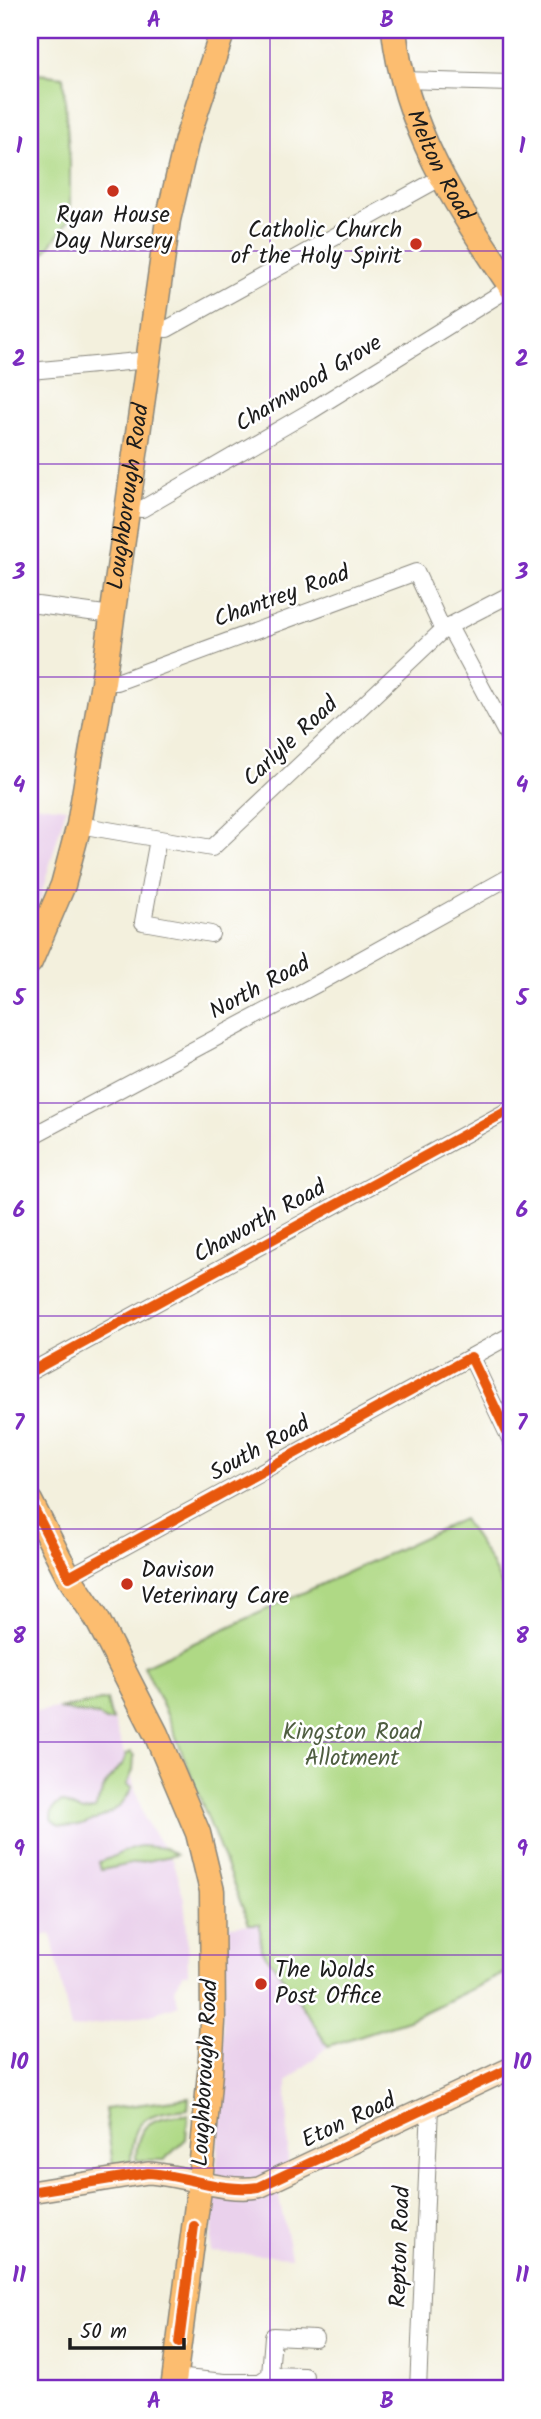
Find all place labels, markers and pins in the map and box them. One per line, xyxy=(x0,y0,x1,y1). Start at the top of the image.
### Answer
marker: Ryan House Day Nursery xyxy=(105,183,121,199)
place label: Ryan House Day Nursery xyxy=(54,198,172,260)
place label: Catholic Church of the Holy Spirit xyxy=(231,213,403,275)
marker: Catholic Church of the Holy Spirit xyxy=(408,236,424,252)
place label: Davison Veterinary Care xyxy=(141,1553,289,1615)
marker: Davison Veterinary Care xyxy=(119,1576,135,1592)
place label: The Wolds Post Office xyxy=(275,1953,381,2015)
marker: The Wolds Post Office xyxy=(253,1976,269,1992)

